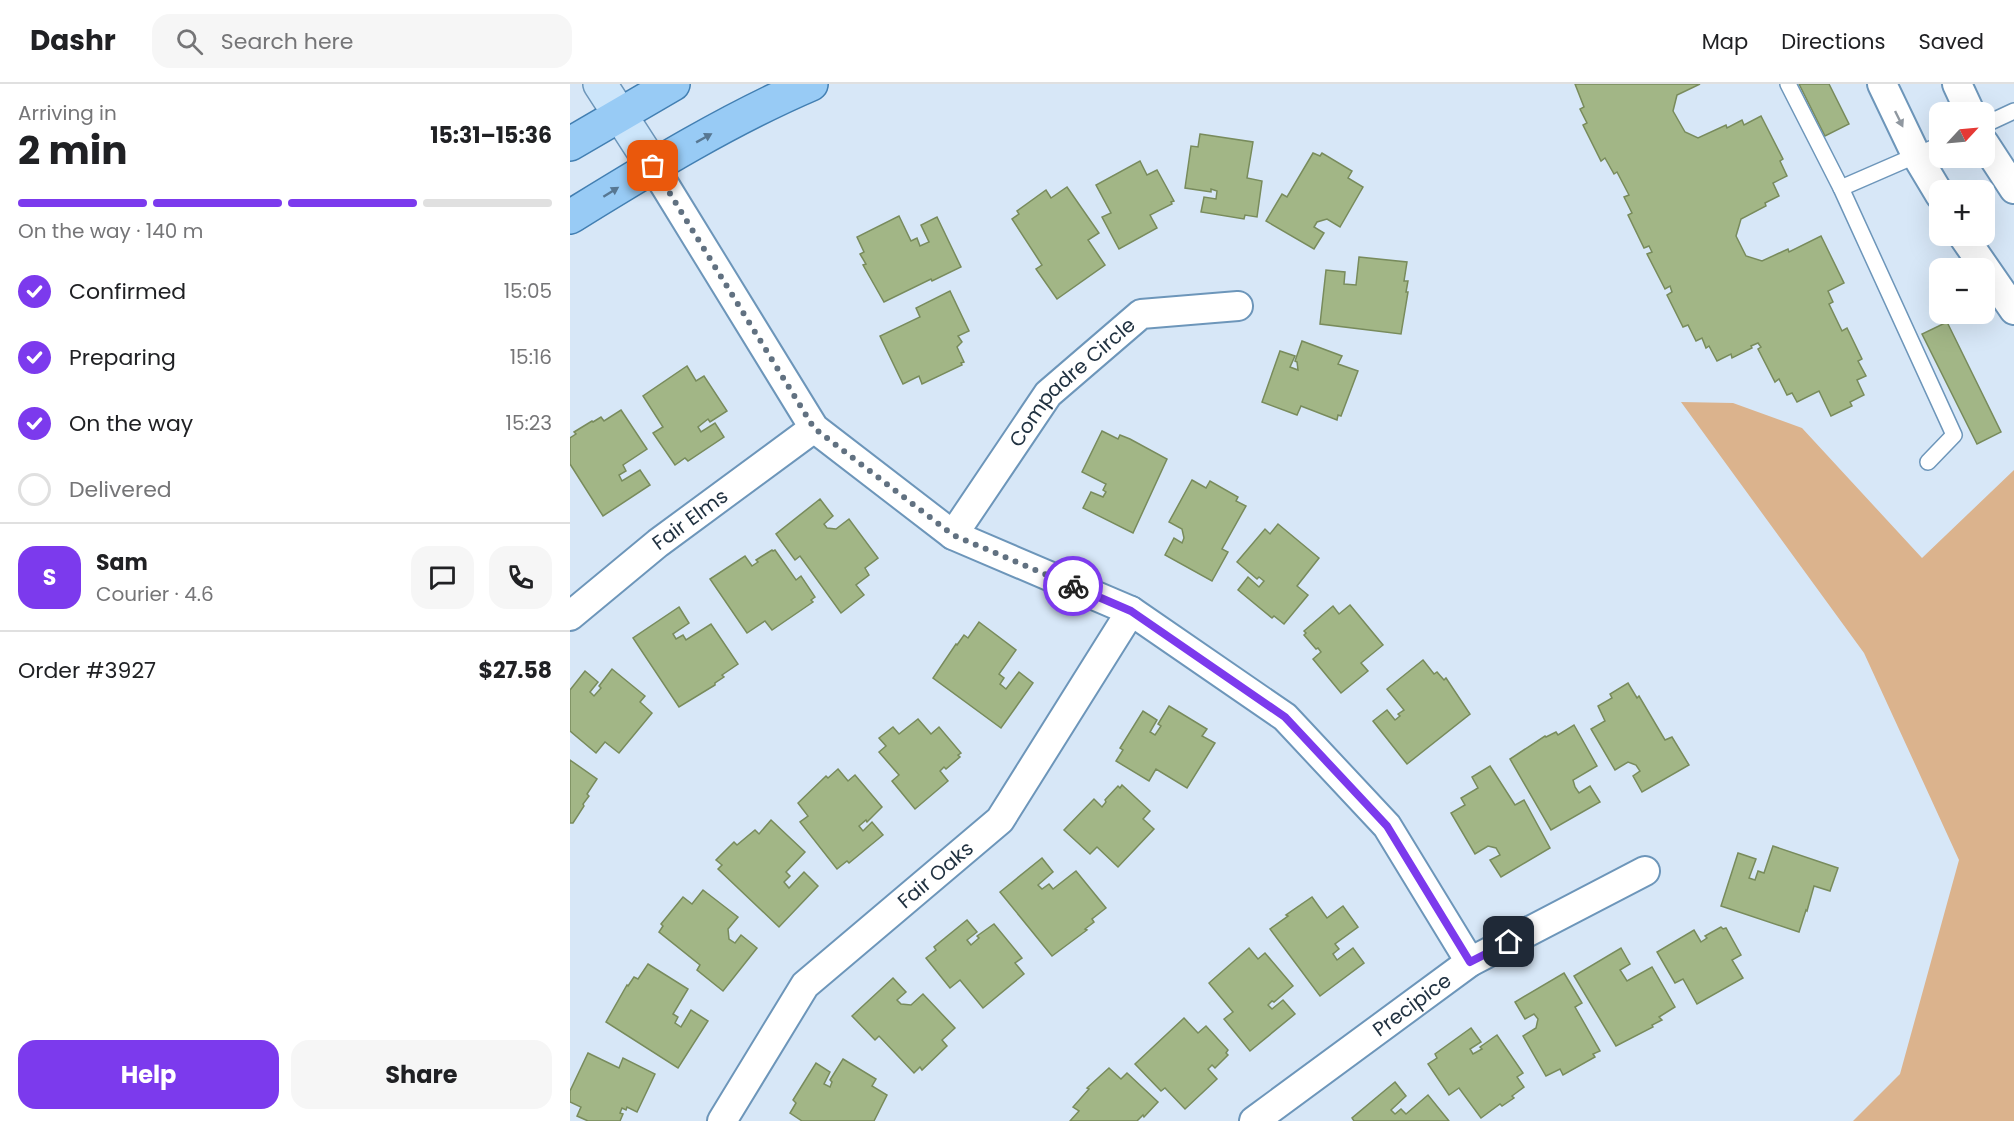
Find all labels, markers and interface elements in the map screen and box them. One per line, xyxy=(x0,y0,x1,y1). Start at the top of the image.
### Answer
search box xyxy=(152,14,572,68)
text: Dashr xyxy=(30,21,116,60)
icon: search xyxy=(173,25,206,58)
text: Search here xyxy=(221,26,353,57)
text: Map xyxy=(1702,27,1748,56)
text: Directions xyxy=(1781,27,1885,56)
text: Saved xyxy=(1918,27,1984,56)
text: Arriving in xyxy=(18,99,117,127)
north arrow xyxy=(1929,102,1995,168)
map controls xyxy=(1929,102,1995,324)
one-way arrow xyxy=(1894,111,1903,128)
text: 15:31–15:36 xyxy=(430,120,552,151)
text: 2 min xyxy=(18,123,128,178)
one-way arrow xyxy=(696,133,713,143)
pin xyxy=(627,140,678,191)
icon: bag xyxy=(636,149,669,182)
button: + xyxy=(1929,180,1995,246)
one-way arrow xyxy=(603,186,620,197)
text: On the way · 140 m xyxy=(18,217,203,245)
button: − xyxy=(1929,258,1995,324)
icon: check xyxy=(18,275,51,308)
text: Confirmed xyxy=(69,276,186,307)
text: 15:05 xyxy=(504,277,552,305)
street label: Compadre Circle xyxy=(1002,311,1141,452)
icon: check xyxy=(18,341,51,374)
text: Preparing xyxy=(69,342,176,373)
text: 15:16 xyxy=(510,343,552,371)
icon: check xyxy=(18,407,51,440)
text: On the way xyxy=(69,408,193,439)
text: 15:23 xyxy=(506,409,552,437)
text: Delivered xyxy=(69,474,172,505)
street label: Fair Elms xyxy=(646,482,733,557)
button: chat xyxy=(411,546,474,609)
button: phone xyxy=(489,546,552,609)
text: Sam xyxy=(96,547,148,578)
courier xyxy=(1043,556,1103,616)
text: S xyxy=(43,562,56,593)
icon: bike xyxy=(1057,570,1090,603)
text: Courier · 4.6 xyxy=(96,580,214,608)
text: Order #3927 xyxy=(18,655,156,686)
text: $27.58 xyxy=(478,655,552,686)
street label: Fair Oaks xyxy=(891,835,979,915)
pin xyxy=(1483,916,1534,967)
icon: home xyxy=(1492,925,1525,958)
street label: Precipice xyxy=(1367,966,1457,1043)
button: Help xyxy=(18,1040,279,1109)
button: Share xyxy=(291,1040,552,1109)

